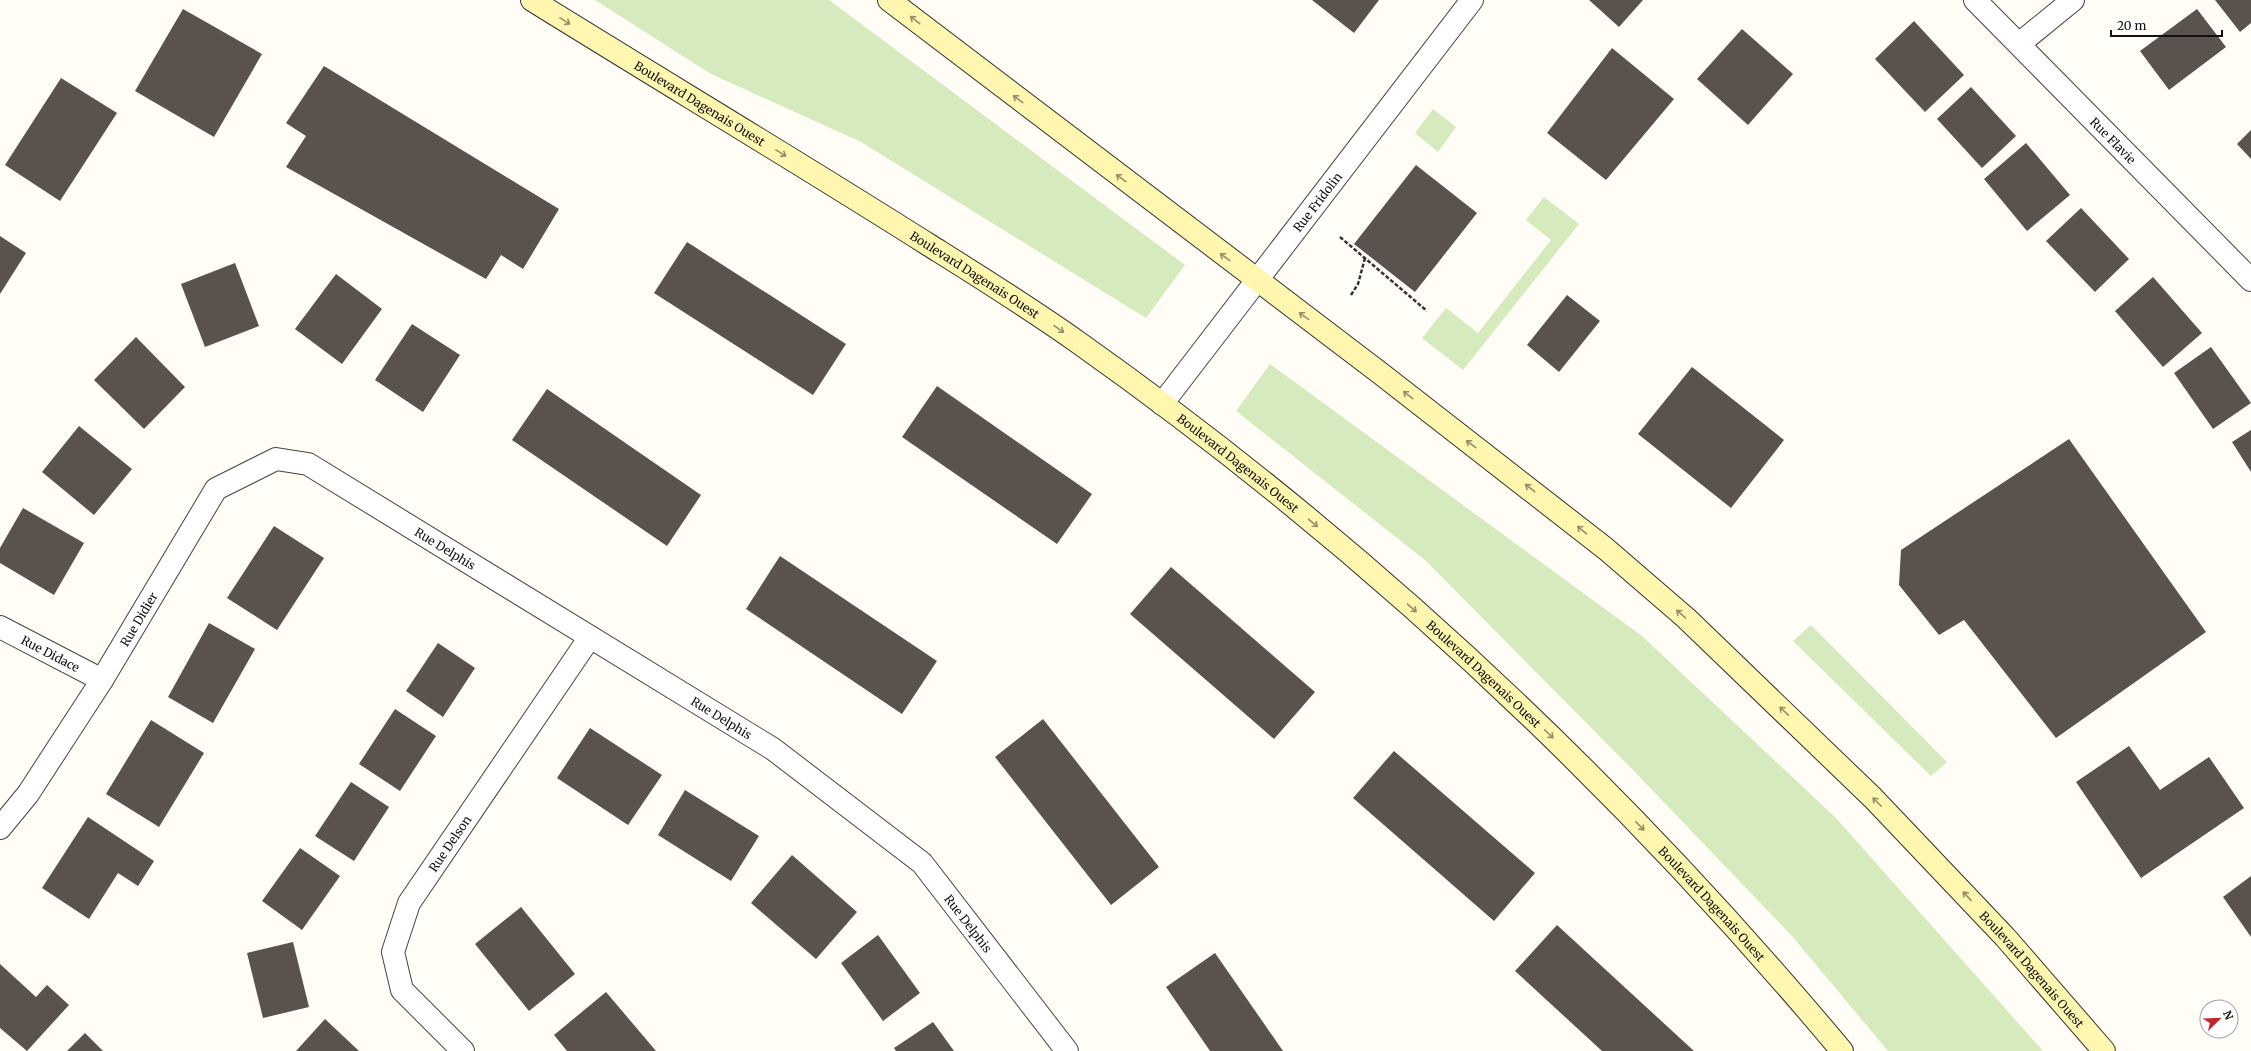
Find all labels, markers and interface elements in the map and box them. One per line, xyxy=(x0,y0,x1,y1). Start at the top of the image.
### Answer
scale bar xyxy=(2111,12,2222,38)
one-way arrow xyxy=(910,16,921,24)
one-way arrow xyxy=(559,17,571,25)
text: 20 m xyxy=(2117,18,2146,33)
street label: Boulevard Dagenais Ouest xyxy=(632,57,768,149)
one-way arrow xyxy=(1013,95,1024,103)
street label: Rue Flavie xyxy=(2087,114,2139,167)
one-way arrow xyxy=(775,149,787,157)
street label: Rue Fridolin xyxy=(1290,169,1345,234)
one-way arrow xyxy=(1116,174,1127,182)
street label: Boulevard Dagenais Ouest xyxy=(907,228,1043,321)
one-way arrow xyxy=(1219,253,1230,261)
one-way arrow xyxy=(1299,312,1310,320)
one-way arrow xyxy=(1054,325,1065,333)
one-way arrow xyxy=(1402,390,1413,399)
street label: Boulevard Dagenais Ouest xyxy=(1175,410,1302,516)
one-way arrow xyxy=(1466,440,1477,448)
one-way arrow xyxy=(1524,484,1535,493)
one-way arrow xyxy=(1308,519,1319,528)
street label: Rue Delphis xyxy=(412,524,479,573)
one-way arrow xyxy=(1577,525,1588,534)
street label: Rue Didier xyxy=(116,589,161,649)
one-way arrow xyxy=(1407,603,1418,612)
one-way arrow xyxy=(1676,610,1686,619)
street label: Boulevard Dagenais Ouest xyxy=(1424,617,1544,731)
street label: Rue Didace xyxy=(19,632,82,675)
street label: Rue Delphis xyxy=(688,693,755,742)
one-way arrow xyxy=(1779,706,1789,716)
one-way arrow xyxy=(1544,729,1554,739)
one-way arrow xyxy=(1873,797,1882,807)
street label: Rue Delson xyxy=(425,812,474,874)
one-way arrow xyxy=(1635,821,1645,831)
street label: Boulevard Dagenais Ouest xyxy=(1656,843,1769,964)
street label: Rue Delphis xyxy=(942,891,996,955)
one-way arrow xyxy=(1963,891,1972,901)
street label: Boulevard Dagenais Ouest xyxy=(1977,908,2088,1031)
north arrow xyxy=(2199,999,2239,1039)
text: N xyxy=(2220,1008,2236,1022)

